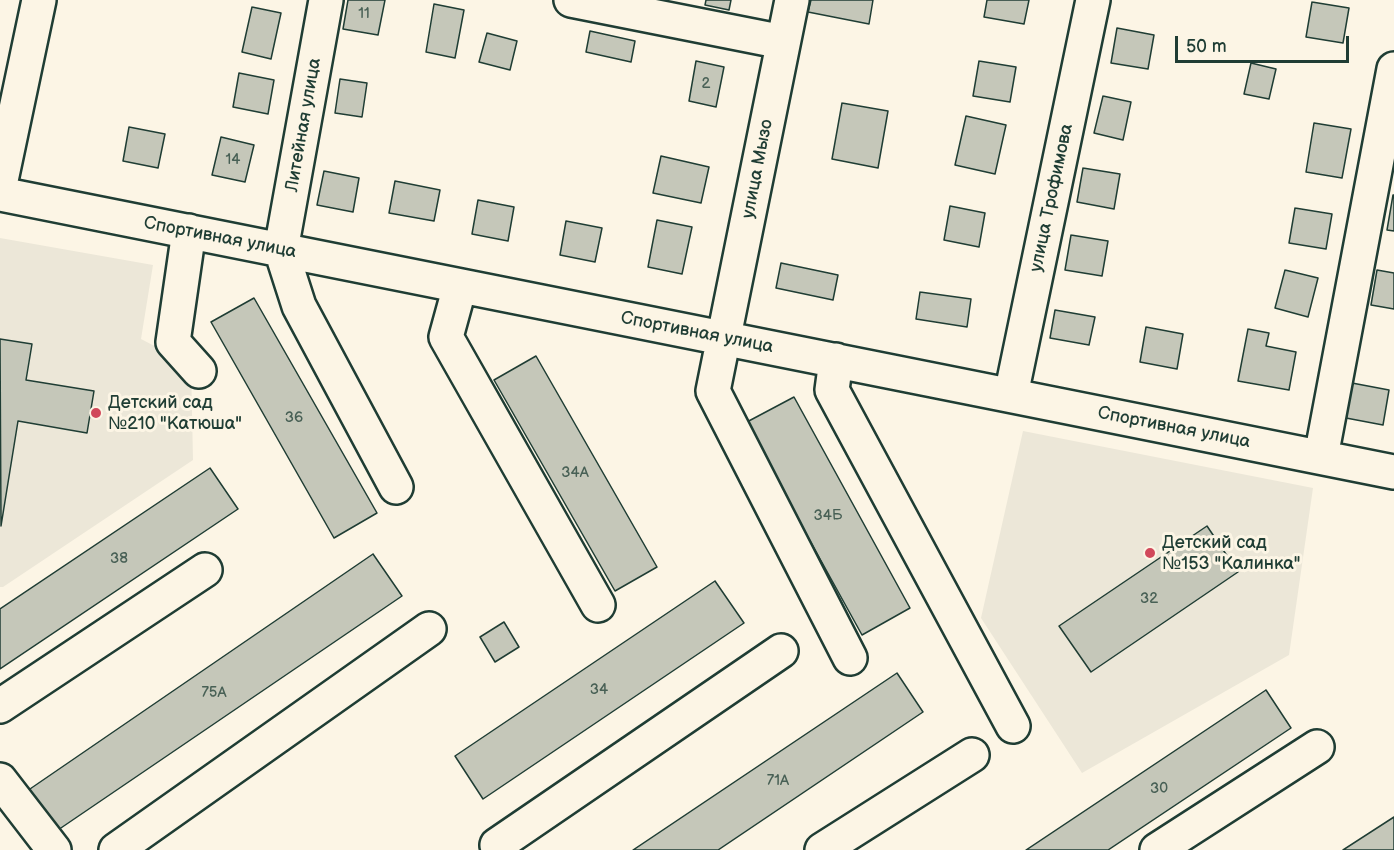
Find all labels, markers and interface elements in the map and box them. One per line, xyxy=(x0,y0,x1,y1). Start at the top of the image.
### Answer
house number: 11 xyxy=(358,5,370,23)
scale bar xyxy=(1178,24,1352,62)
text: 50 m xyxy=(1186,36,1227,57)
street label: Литейная улица xyxy=(282,56,326,194)
house number: 2 xyxy=(702,75,710,93)
street label: улица Мызо xyxy=(738,118,778,220)
street label: улица Трофимова xyxy=(1026,122,1078,274)
house number: 14 xyxy=(226,151,240,169)
street label: Спортивная улица xyxy=(142,213,298,263)
street label: Спортивная улица xyxy=(619,308,775,358)
place label: Детский сад №210 "Катюша" xyxy=(108,392,242,434)
street label: Спортивная улица xyxy=(1096,403,1252,453)
marker: Детский сад №210 "Катюша" xyxy=(89,406,103,420)
house number: 36 xyxy=(285,409,303,427)
house number: 34А xyxy=(561,464,589,482)
house number: 34Б xyxy=(814,507,842,525)
place label: Детский сад №153 "Калинка" xyxy=(1162,532,1301,574)
marker: Детский сад №153 "Калинка" xyxy=(1143,546,1157,560)
house number: 38 xyxy=(110,550,128,568)
house number: 32 xyxy=(1140,590,1158,608)
house number: 34 xyxy=(590,681,608,699)
house number: 75А xyxy=(201,684,227,702)
house number: 71А xyxy=(767,772,789,790)
house number: 30 xyxy=(1150,780,1168,798)

